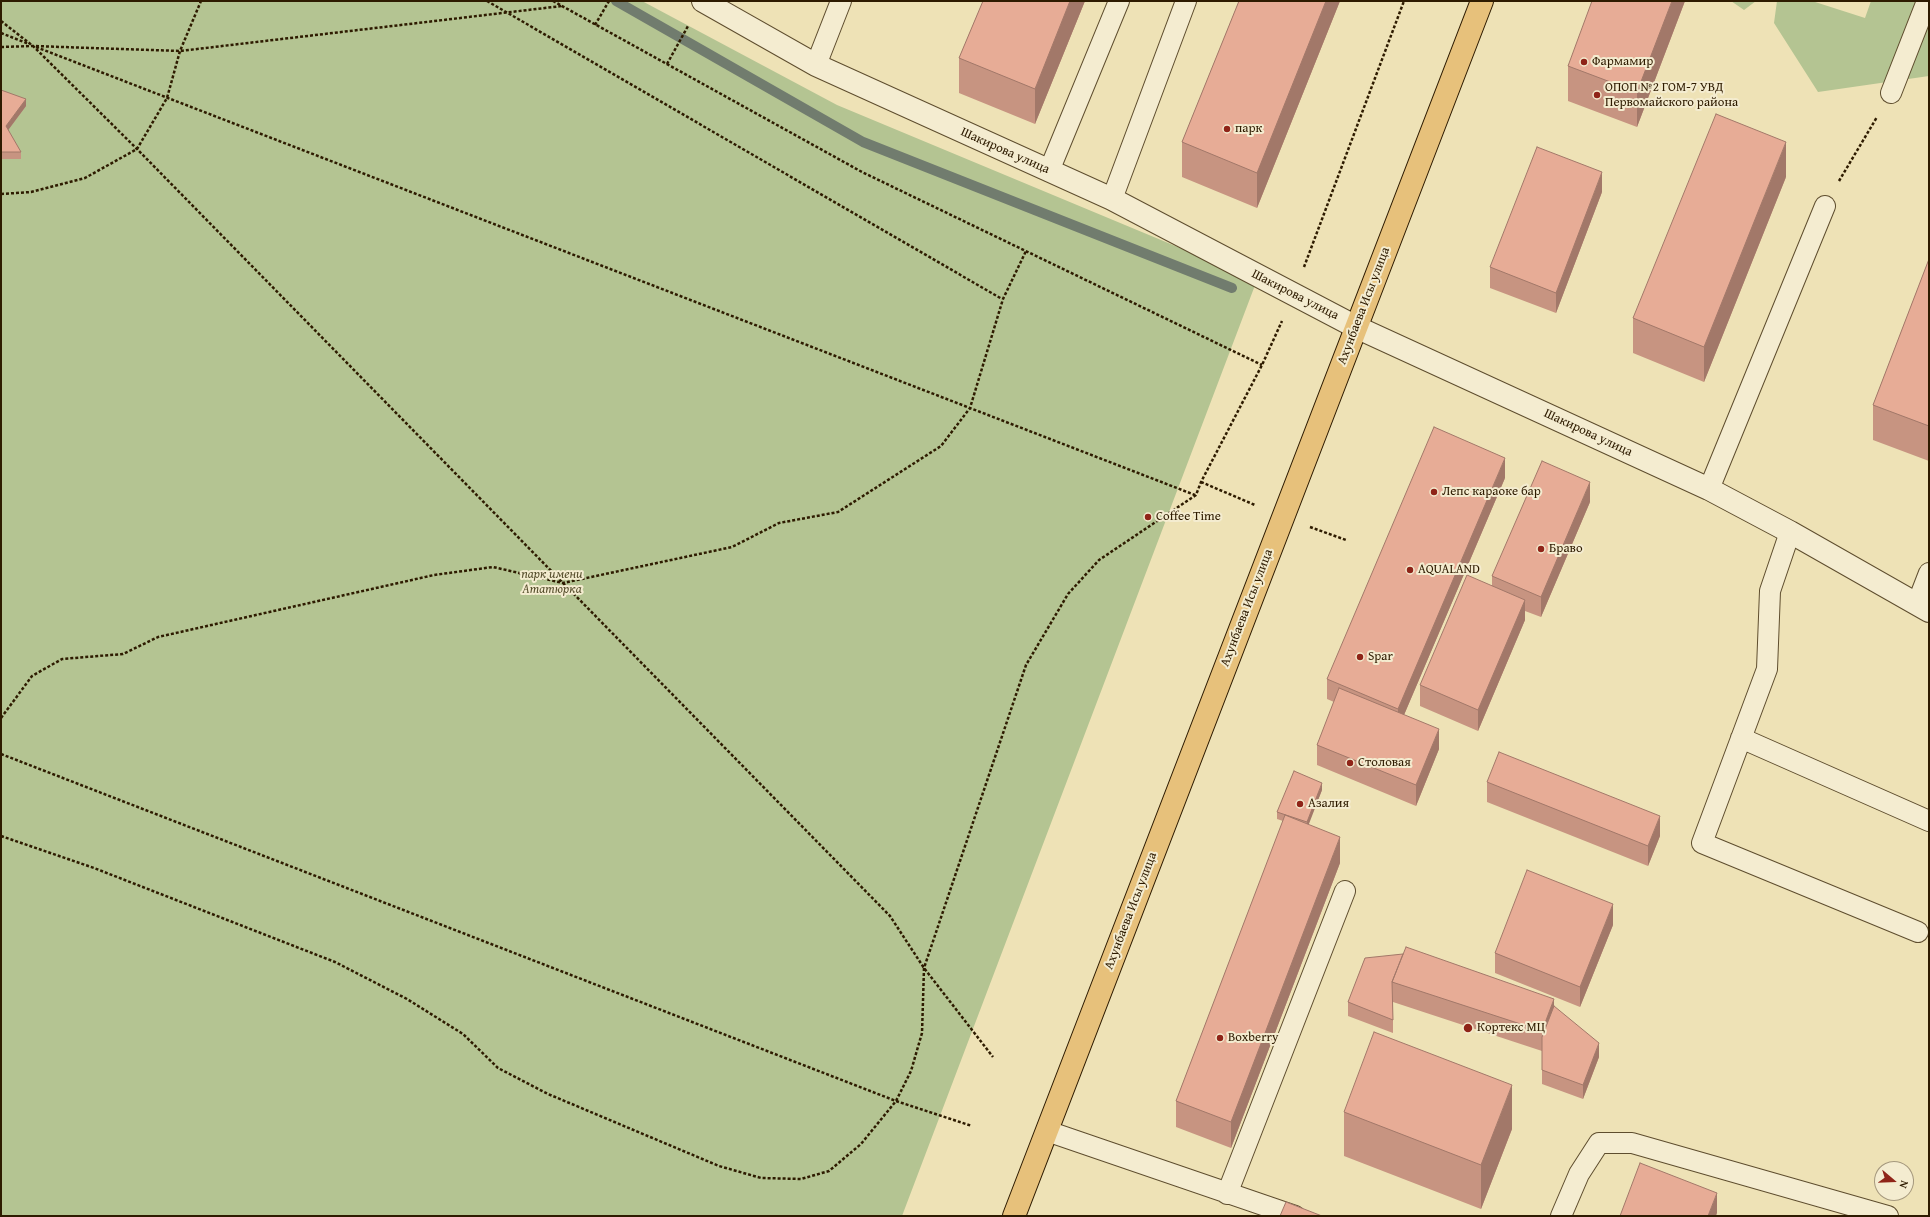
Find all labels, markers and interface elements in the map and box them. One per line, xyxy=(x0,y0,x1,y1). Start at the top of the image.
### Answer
place label: Фармамир xyxy=(1592,54,1653,70)
marker: Фармамир xyxy=(1579,57,1589,67)
place label: ОПОП №2 ГОМ-7 УВД Первомайского района xyxy=(1605,80,1738,111)
marker: ОПОП №2 ГОМ-7 УВД Первомайского района xyxy=(1592,90,1602,100)
place label: парк xyxy=(1235,121,1262,137)
street label: Шакирова улица xyxy=(958,124,1052,178)
marker: парк xyxy=(1222,124,1232,134)
street label: Ахунбаева Исы улица xyxy=(1334,245,1394,367)
street label: Шакирова улица xyxy=(1249,266,1341,324)
street label: Шакирова улица xyxy=(1541,406,1635,460)
place label: Лепс караоке бар xyxy=(1442,484,1541,500)
marker: Лепс караоке бар xyxy=(1429,487,1439,497)
place label: Coffee Time xyxy=(1156,509,1221,525)
marker: Coffee Time xyxy=(1143,512,1153,522)
place label: Браво xyxy=(1549,541,1583,557)
marker: Браво xyxy=(1536,544,1546,554)
street label: Ахунбаева Исы улица xyxy=(1217,547,1277,669)
place label: AQUALAND xyxy=(1418,562,1480,578)
marker: AQUALAND xyxy=(1405,565,1415,575)
park label: парк имени Ататюрка xyxy=(521,567,583,598)
place label: Spar xyxy=(1368,649,1393,665)
marker: Spar xyxy=(1355,652,1365,662)
place label: Столовая xyxy=(1358,755,1411,771)
marker: Столовая xyxy=(1345,758,1355,768)
place label: Азалия xyxy=(1308,796,1349,812)
marker: Азалия xyxy=(1295,799,1305,809)
street label: Ахунбаева Исы улица xyxy=(1101,850,1161,972)
place label: Кортекс МЦ xyxy=(1477,1020,1545,1036)
marker: Кортекс МЦ xyxy=(1462,1022,1474,1034)
place label: Boxberry xyxy=(1228,1030,1278,1046)
marker: Boxberry xyxy=(1215,1033,1225,1043)
north arrow xyxy=(1874,1161,1914,1201)
text: N xyxy=(1896,1178,1913,1191)

